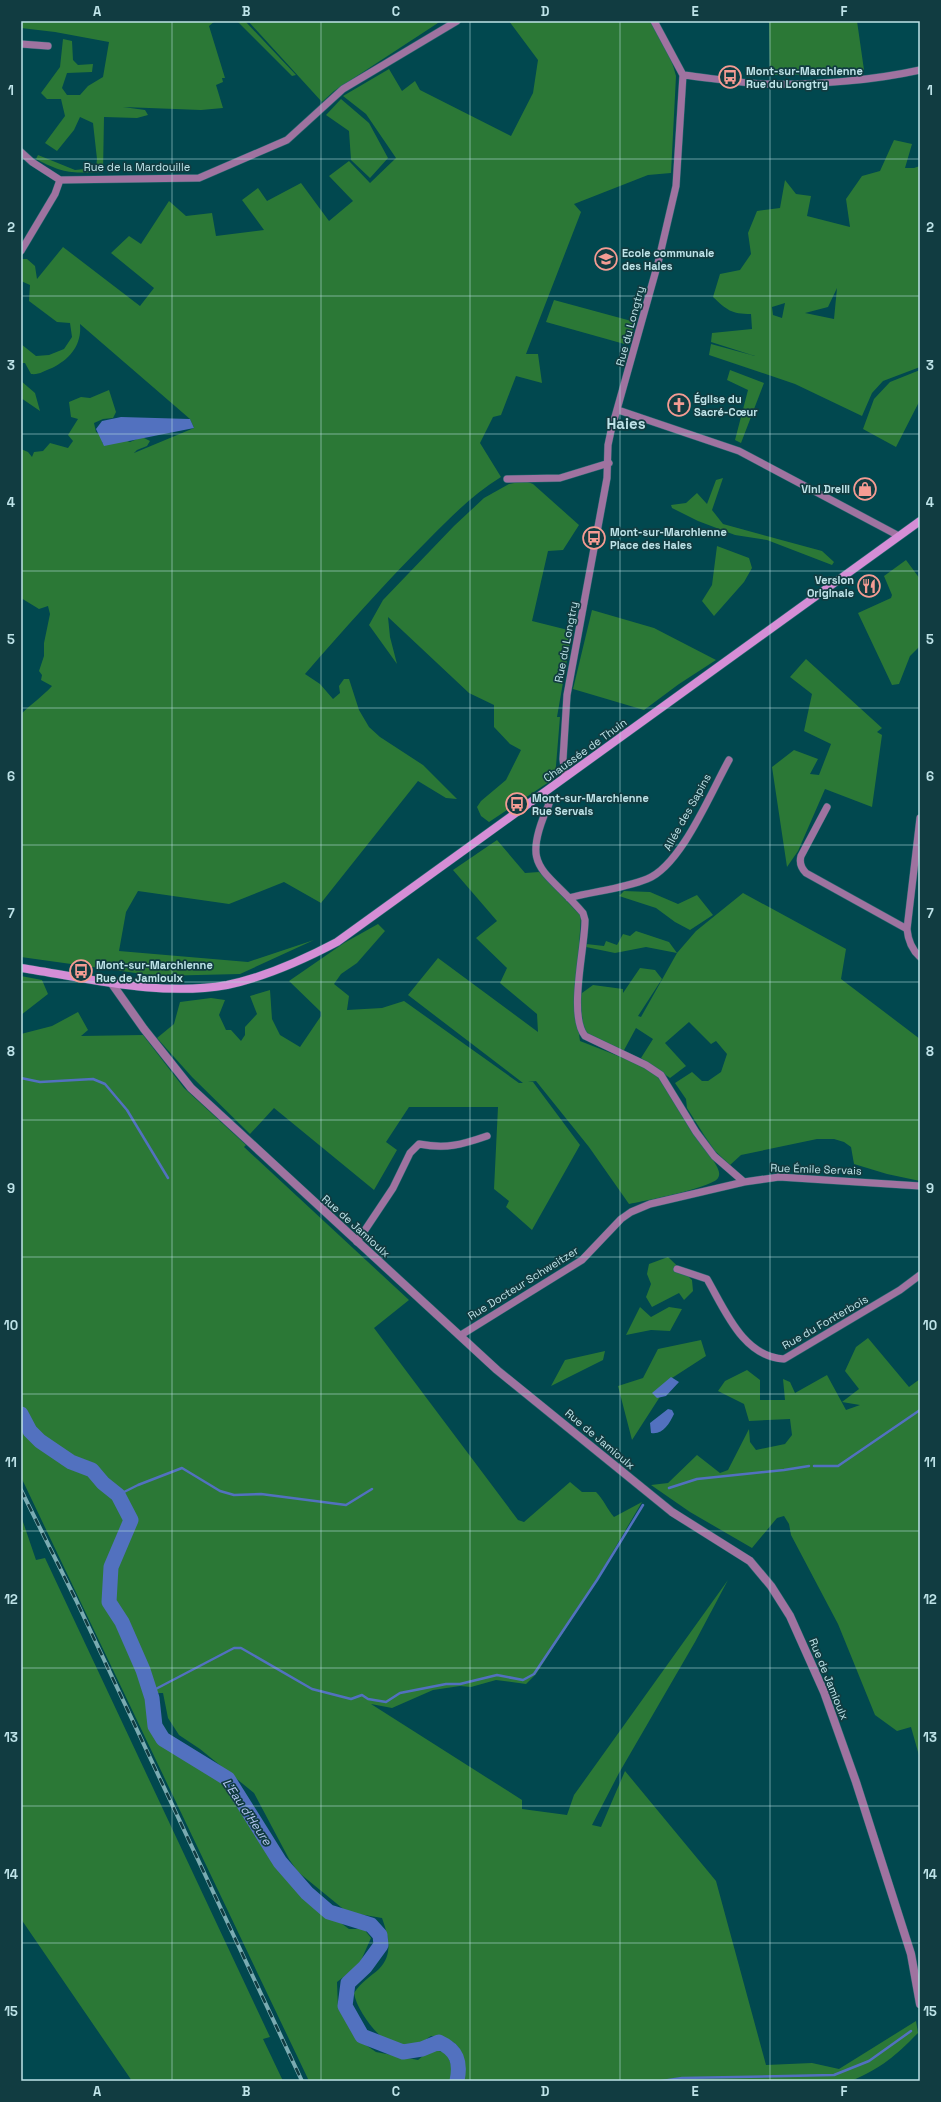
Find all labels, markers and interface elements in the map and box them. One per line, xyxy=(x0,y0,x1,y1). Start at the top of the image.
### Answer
text: A xyxy=(93,3,102,20)
text: B xyxy=(242,3,251,20)
text: C xyxy=(392,3,400,20)
text: D xyxy=(541,3,550,20)
text: E xyxy=(691,3,699,20)
text: F xyxy=(841,3,848,20)
bus stop icon: Mont-sur-Marchienne Rue du Longtry xyxy=(717,64,743,90)
place label: Mont-sur-Marchienne Rue du Longtry xyxy=(746,64,863,91)
text: 1 xyxy=(8,82,14,99)
text: 1 xyxy=(927,82,933,99)
street label: Rue de la Mardouille xyxy=(84,160,190,174)
text: 2 xyxy=(7,219,15,236)
text: 2 xyxy=(926,219,934,236)
school or university icon: Ecole communale des Haies xyxy=(593,246,619,272)
place label: Ecole communale des Haies xyxy=(622,246,714,273)
street label: Rue du Longtry xyxy=(613,285,647,367)
text: 3 xyxy=(7,357,15,374)
text: 3 xyxy=(926,357,934,374)
church icon: Église du Sacré-Cœur xyxy=(666,392,692,418)
place label: Église du Sacré-Cœur xyxy=(694,392,758,419)
district label: Haies xyxy=(606,414,646,433)
shop icon: Vini Drelli xyxy=(852,476,878,502)
place label: Vini Drelli xyxy=(801,482,850,496)
text: 4 xyxy=(7,494,15,511)
text: 4 xyxy=(926,494,934,511)
bus stop icon: Mont-sur-Marchienne Place des Haies xyxy=(581,525,607,551)
place label: Mont-sur-Marchienne Place des Haies xyxy=(610,525,727,552)
place label: Version Originale xyxy=(807,573,854,600)
restaurant icon: Version Originale xyxy=(856,573,882,599)
street label: Rue du Longtry xyxy=(551,600,581,684)
text: 5 xyxy=(7,631,15,648)
text: 5 xyxy=(926,631,934,648)
street label: Chaussée de Thuin xyxy=(541,715,629,785)
text: 6 xyxy=(7,768,15,785)
text: 6 xyxy=(926,768,934,785)
street label: Allée des Sapins xyxy=(660,771,714,853)
bus stop icon: Mont-sur-Marchienne Rue Servais xyxy=(504,791,530,817)
place label: Mont-sur-Marchienne Rue Servais xyxy=(532,791,649,818)
text: 7 xyxy=(7,905,15,922)
text: 7 xyxy=(926,905,934,922)
bus stop icon: Mont-sur-Marchienne Rue de Jamioulx xyxy=(68,958,94,984)
place label: Mont-sur-Marchienne Rue de Jamioulx xyxy=(96,958,213,985)
text: 8 xyxy=(7,1043,15,1060)
text: 8 xyxy=(926,1043,934,1060)
street label: Rue Émile Servais xyxy=(770,1160,862,1178)
text: 9 xyxy=(7,1180,15,1197)
text: 9 xyxy=(926,1180,934,1197)
street label: Rue de Jamioulx xyxy=(319,1192,393,1261)
street label: Rue Docteur Schweitzer xyxy=(465,1243,581,1323)
street label: Rue du Fonterbois xyxy=(780,1292,871,1352)
text: 10 xyxy=(4,1317,18,1334)
text: 10 xyxy=(923,1317,937,1334)
street label: Rue de Jamioulx xyxy=(562,1406,638,1473)
text: 11 xyxy=(5,1454,17,1471)
text: 11 xyxy=(924,1454,936,1471)
text: 12 xyxy=(4,1591,18,1608)
text: 12 xyxy=(923,1591,937,1608)
street label: Rue de Jamioulx xyxy=(806,1636,852,1722)
text: 13 xyxy=(4,1729,18,1746)
text: 13 xyxy=(923,1729,937,1746)
water label: L'Eau d'Heure xyxy=(219,1776,276,1849)
text: 14 xyxy=(4,1866,18,1883)
text: 14 xyxy=(923,1866,937,1883)
text: 15 xyxy=(4,2003,18,2020)
text: 15 xyxy=(923,2003,937,2020)
text: A xyxy=(93,2083,102,2100)
text: B xyxy=(242,2083,251,2100)
text: C xyxy=(392,2083,400,2100)
text: D xyxy=(541,2083,550,2100)
text: E xyxy=(691,2083,699,2100)
text: F xyxy=(841,2083,848,2100)

